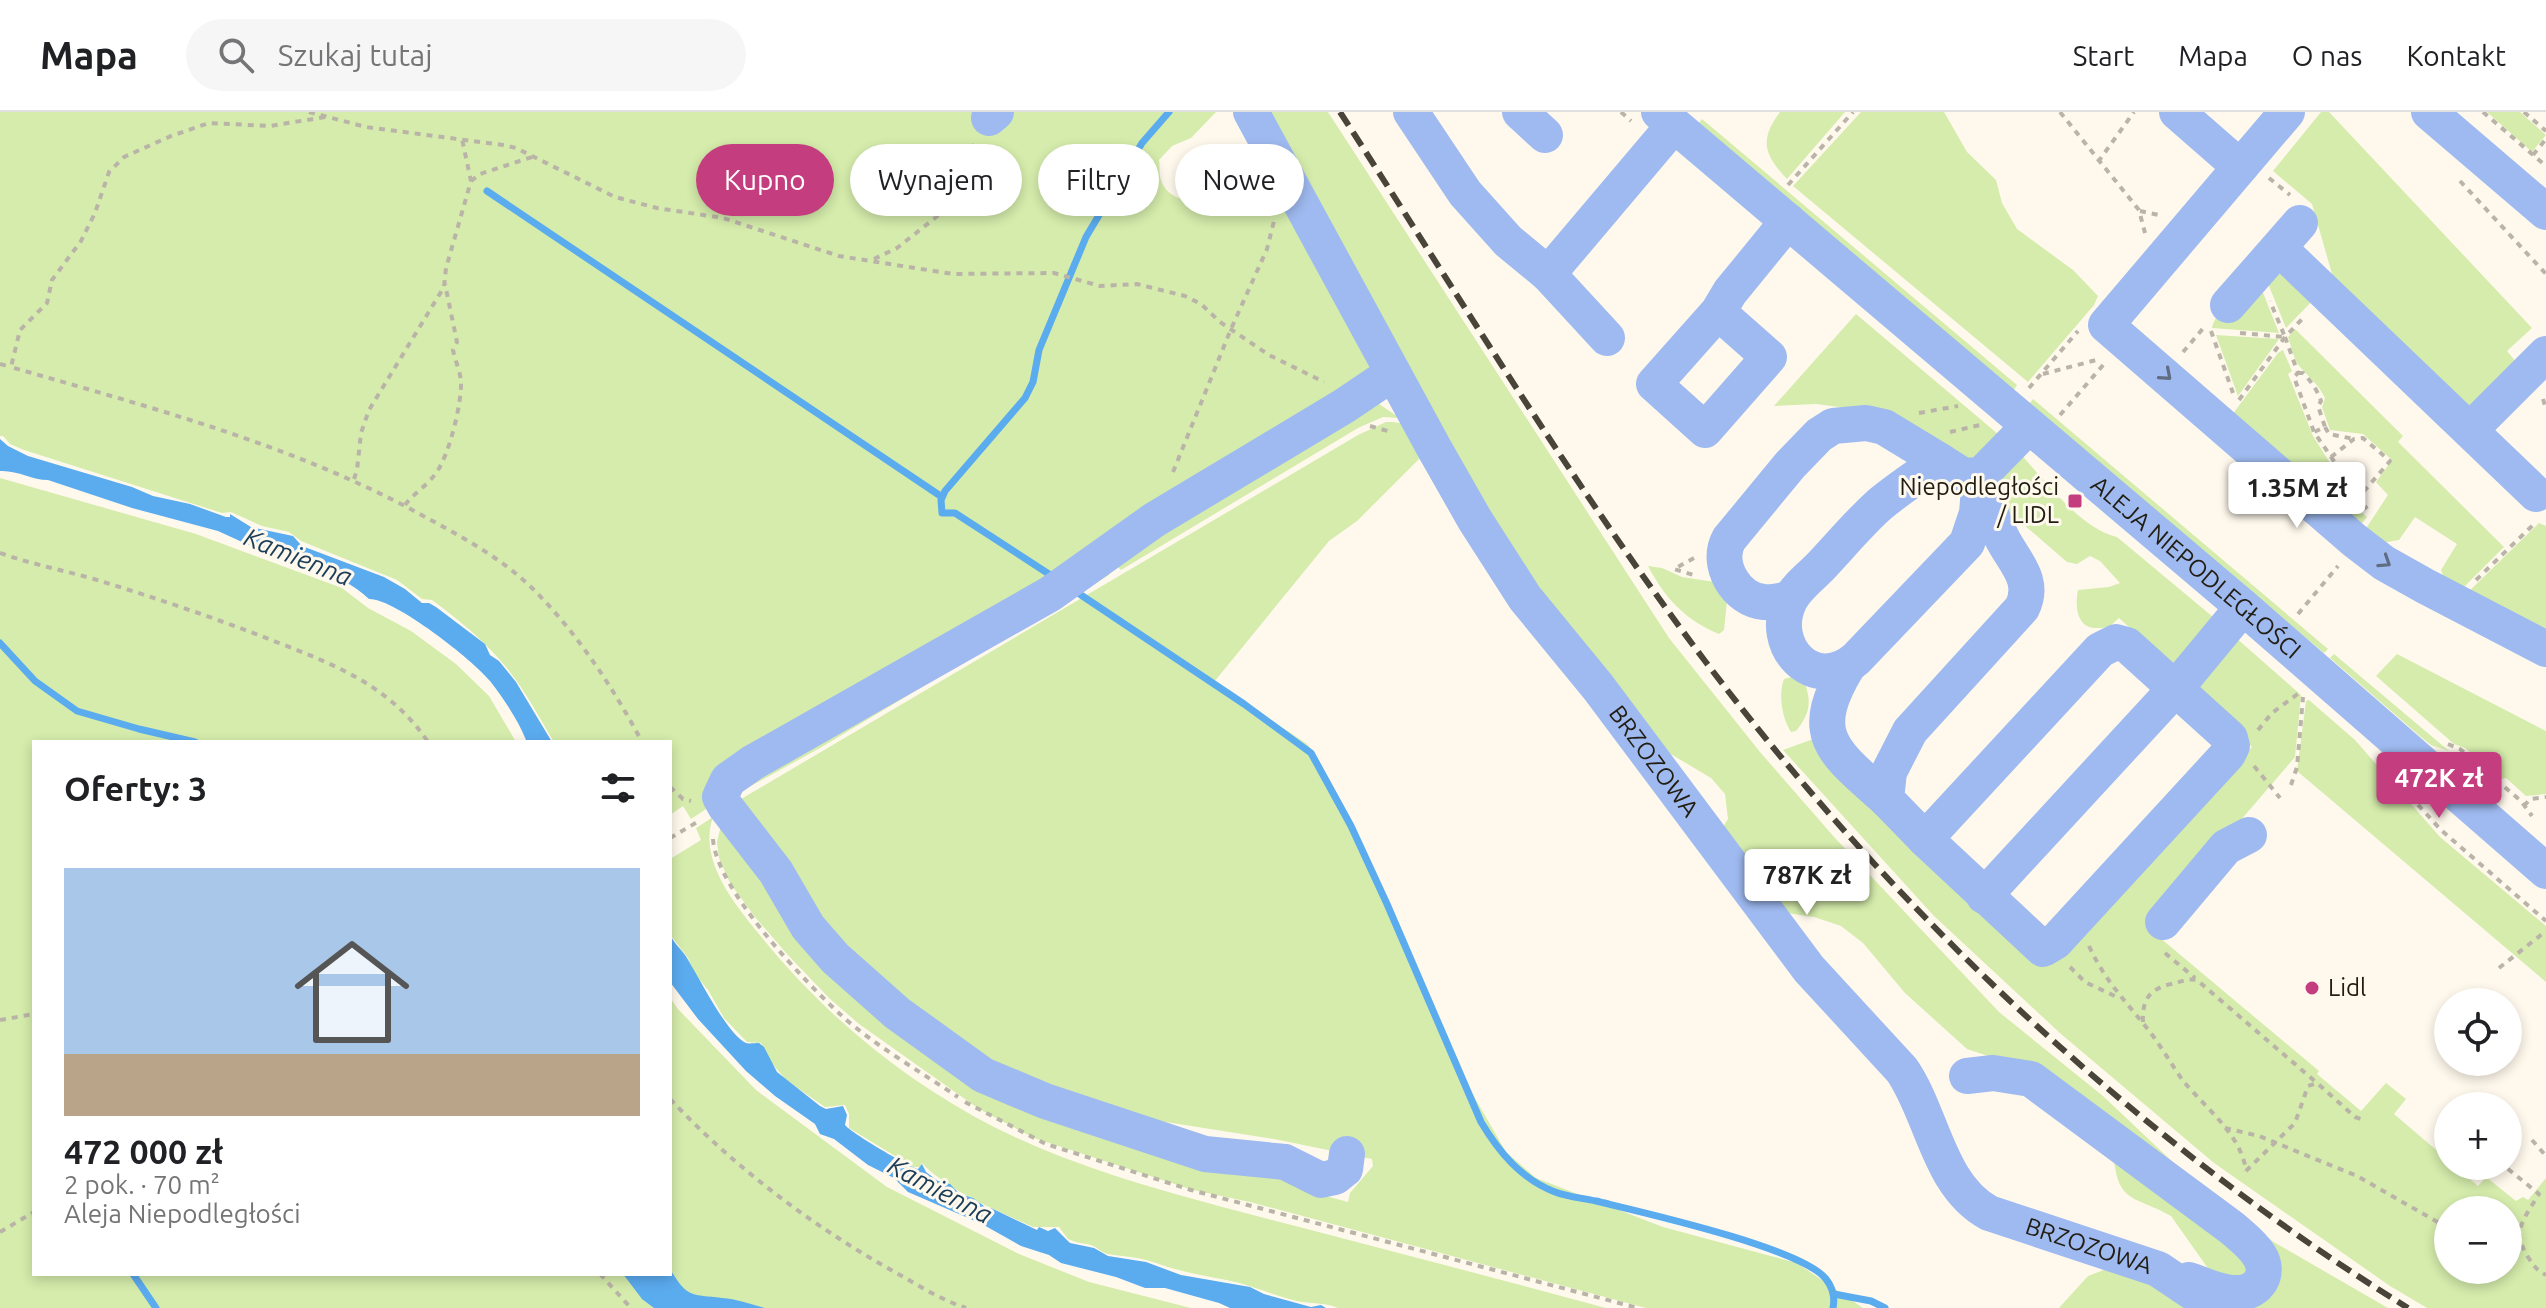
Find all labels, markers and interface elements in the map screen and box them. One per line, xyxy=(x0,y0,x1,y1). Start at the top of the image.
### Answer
search box xyxy=(186,19,746,91)
icon: search xyxy=(214,33,258,77)
text: Mapa xyxy=(40,34,138,76)
text: Szukaj tutaj xyxy=(278,38,433,72)
text: Start xyxy=(2073,40,2134,71)
text: Mapa xyxy=(2178,40,2248,71)
text: O nas xyxy=(2292,40,2362,71)
text: Kontakt xyxy=(2406,40,2506,71)
chip: Kupno xyxy=(696,144,834,216)
chip: Wynajem xyxy=(850,144,1022,216)
chip: Filtry xyxy=(1038,144,1159,216)
chip: Nowe xyxy=(1175,144,1304,216)
one-way arrow xyxy=(2156,366,2171,380)
pin: 1.35M zł xyxy=(2214,462,2380,530)
street label: ALEJA NIEPODLEGŁOŚCI xyxy=(2086,470,2306,664)
place label: Niepodległości / LIDL xyxy=(1899,473,2059,528)
text: 1.35M zł xyxy=(2246,473,2348,502)
marker: Niepodległości / LIDL xyxy=(2066,492,2084,510)
water label: Kamienna xyxy=(240,522,356,591)
one-way arrow xyxy=(2376,552,2390,567)
street label: BRZOZOWA xyxy=(1604,700,1705,822)
pin: 472K zł xyxy=(2365,752,2513,820)
text: 472K zł xyxy=(2394,763,2484,792)
icon: filters xyxy=(596,766,640,810)
text: Oferty: 3 xyxy=(64,769,207,807)
pin: 787K zł xyxy=(1733,849,1881,917)
text: 787K zł xyxy=(1762,860,1852,889)
icon: home xyxy=(280,920,424,1064)
place label: Lidl xyxy=(2328,974,2366,1001)
marker: Lidl xyxy=(2303,979,2321,997)
map controls xyxy=(2434,988,2522,1284)
button: locate xyxy=(2434,988,2522,1076)
button: + xyxy=(2434,1092,2522,1180)
text: 472 000 zł xyxy=(64,1132,223,1170)
water label: Kamienna xyxy=(883,1150,997,1229)
text: 2 pok. · 70 m² xyxy=(64,1170,220,1199)
button: − xyxy=(2434,1196,2522,1284)
text: Aleja Niepodległości xyxy=(64,1199,301,1228)
street label: BRZOZOWA xyxy=(2022,1212,2156,1279)

